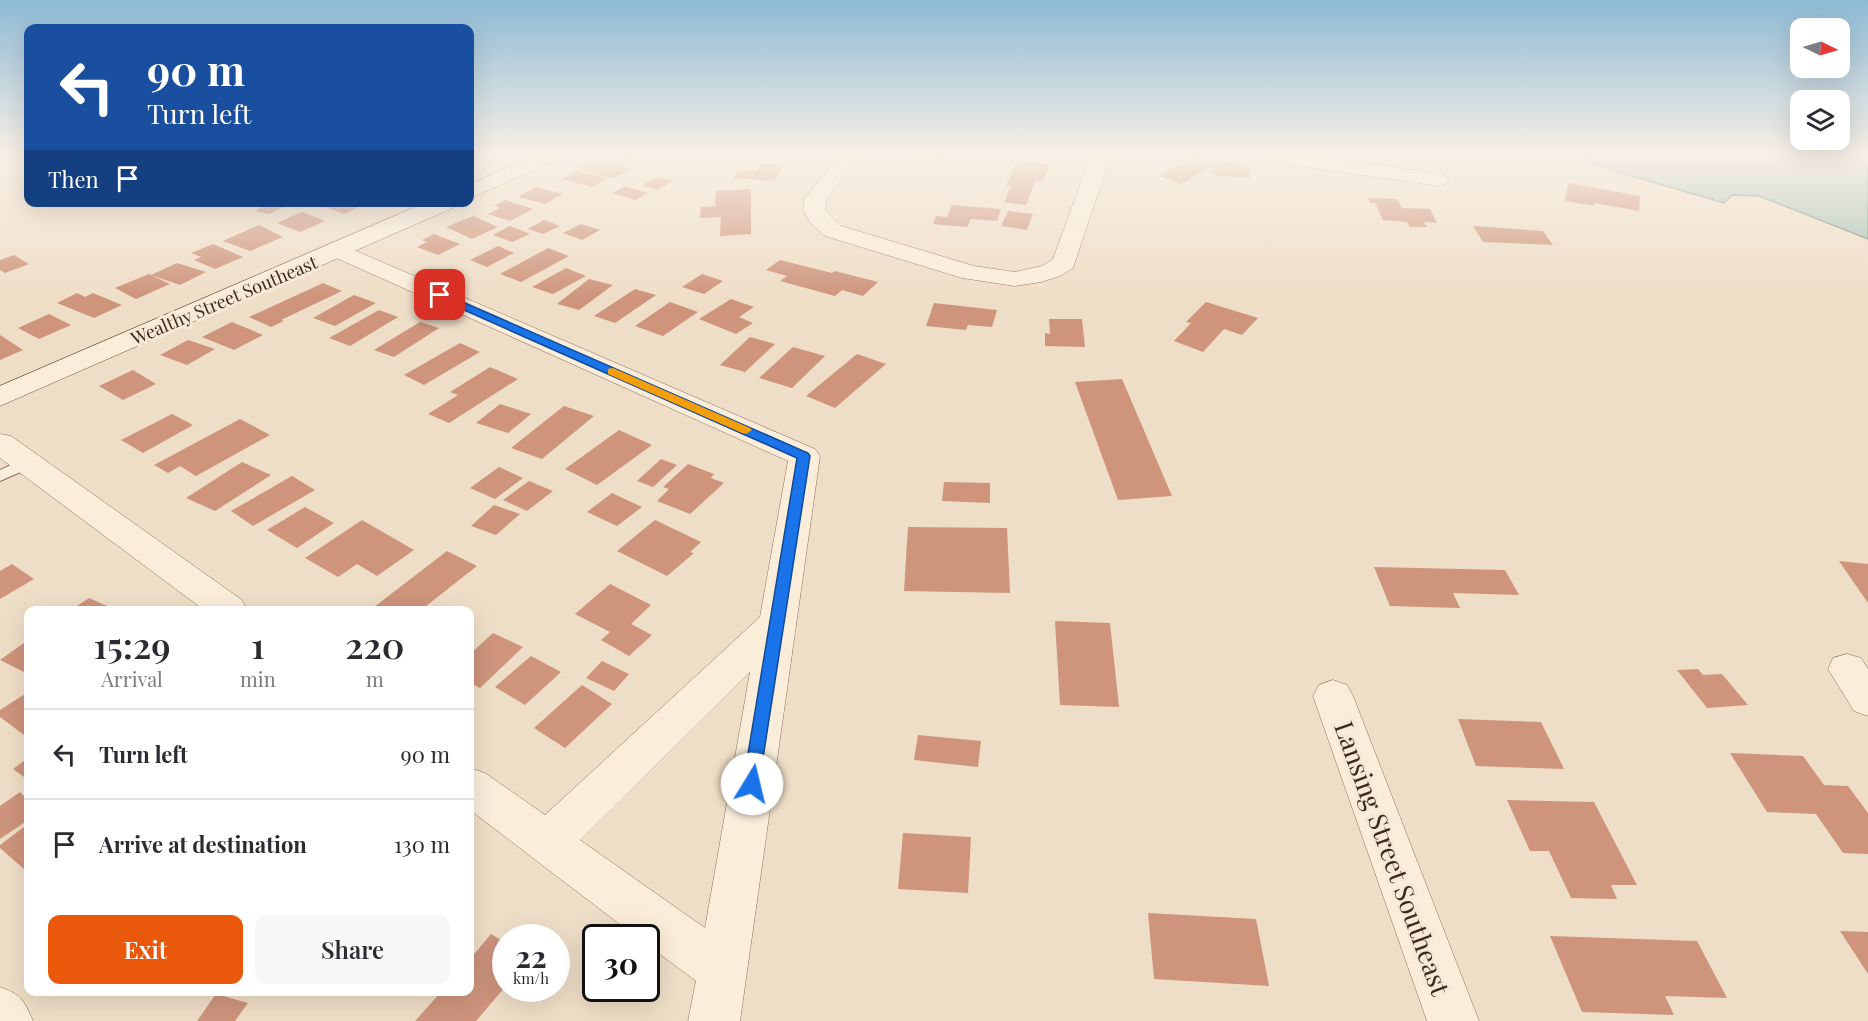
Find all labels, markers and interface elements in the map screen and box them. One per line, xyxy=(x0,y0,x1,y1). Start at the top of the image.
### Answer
north arrow xyxy=(1790,18,1850,78)
map controls xyxy=(1790,18,1850,150)
text: 90 m xyxy=(147,41,245,97)
icon: left xyxy=(48,48,126,126)
button: layers xyxy=(1790,90,1850,150)
text: Turn left xyxy=(147,95,251,131)
icon: arrive xyxy=(111,162,144,195)
text: Then xyxy=(48,164,99,194)
street label: Wealthy Street Southeast xyxy=(126,250,321,351)
pin xyxy=(414,269,465,320)
icon: arrive xyxy=(423,278,456,311)
text: 15:29 xyxy=(94,620,171,668)
text: 1 xyxy=(251,620,265,668)
text: 220 xyxy=(345,620,404,668)
text: Arrival xyxy=(101,665,163,692)
text: min xyxy=(240,665,276,692)
text: m xyxy=(366,665,384,692)
street label: Lansing Street Southeast xyxy=(1327,716,1459,1001)
icon: left xyxy=(48,738,81,771)
text: Turn left xyxy=(99,739,188,769)
text: 90 m xyxy=(401,739,450,769)
position arrow xyxy=(720,752,784,816)
icon: arrive xyxy=(48,828,81,861)
text: Arrive at destination xyxy=(99,829,307,859)
text: 130 m xyxy=(394,829,450,859)
button: Exit xyxy=(48,915,243,984)
button: Share xyxy=(255,915,450,984)
speed limit sign: 30 xyxy=(582,924,660,1002)
text: 22 xyxy=(515,936,547,976)
text: km/h xyxy=(513,968,549,988)

